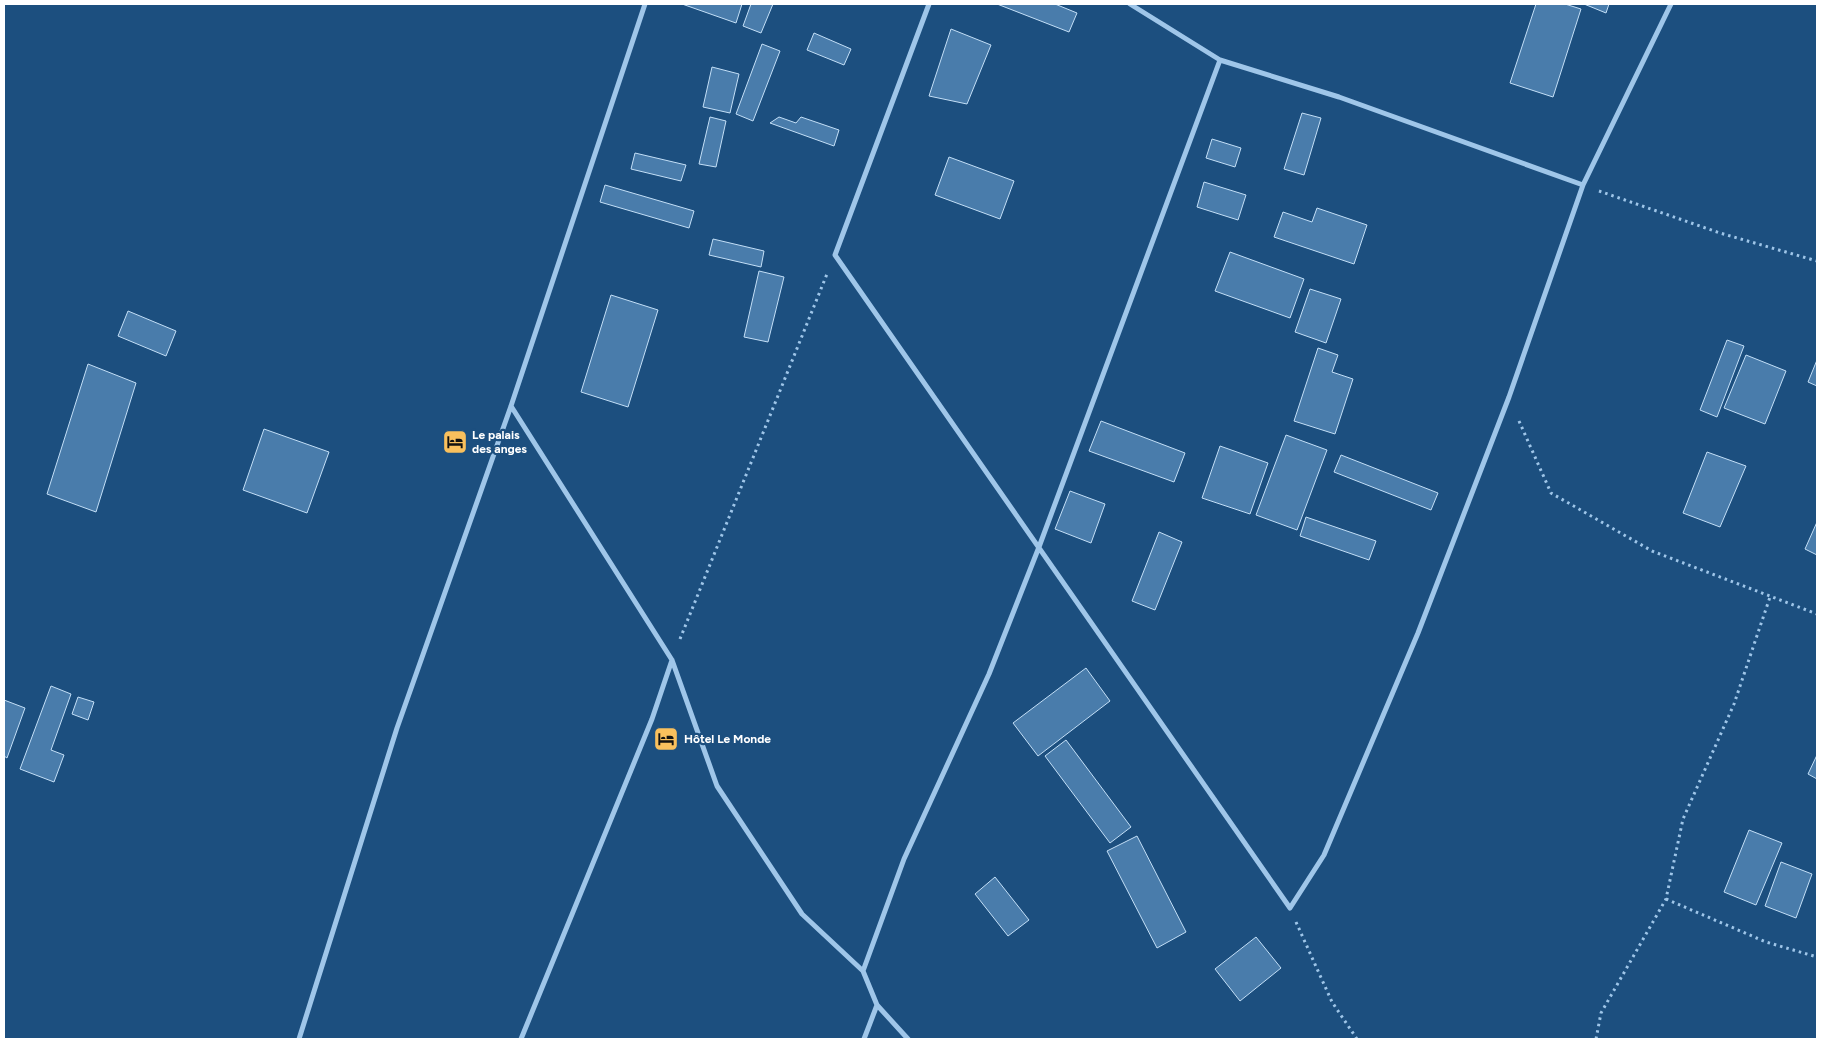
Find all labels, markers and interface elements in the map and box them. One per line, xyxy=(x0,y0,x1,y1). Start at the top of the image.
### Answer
place label: Le palais des anges xyxy=(472,428,527,456)
hotel icon: Le palais des anges xyxy=(442,429,468,455)
hotel icon: Hôtel Le Monde xyxy=(653,726,679,752)
place label: Hôtel Le Monde xyxy=(684,732,771,746)

